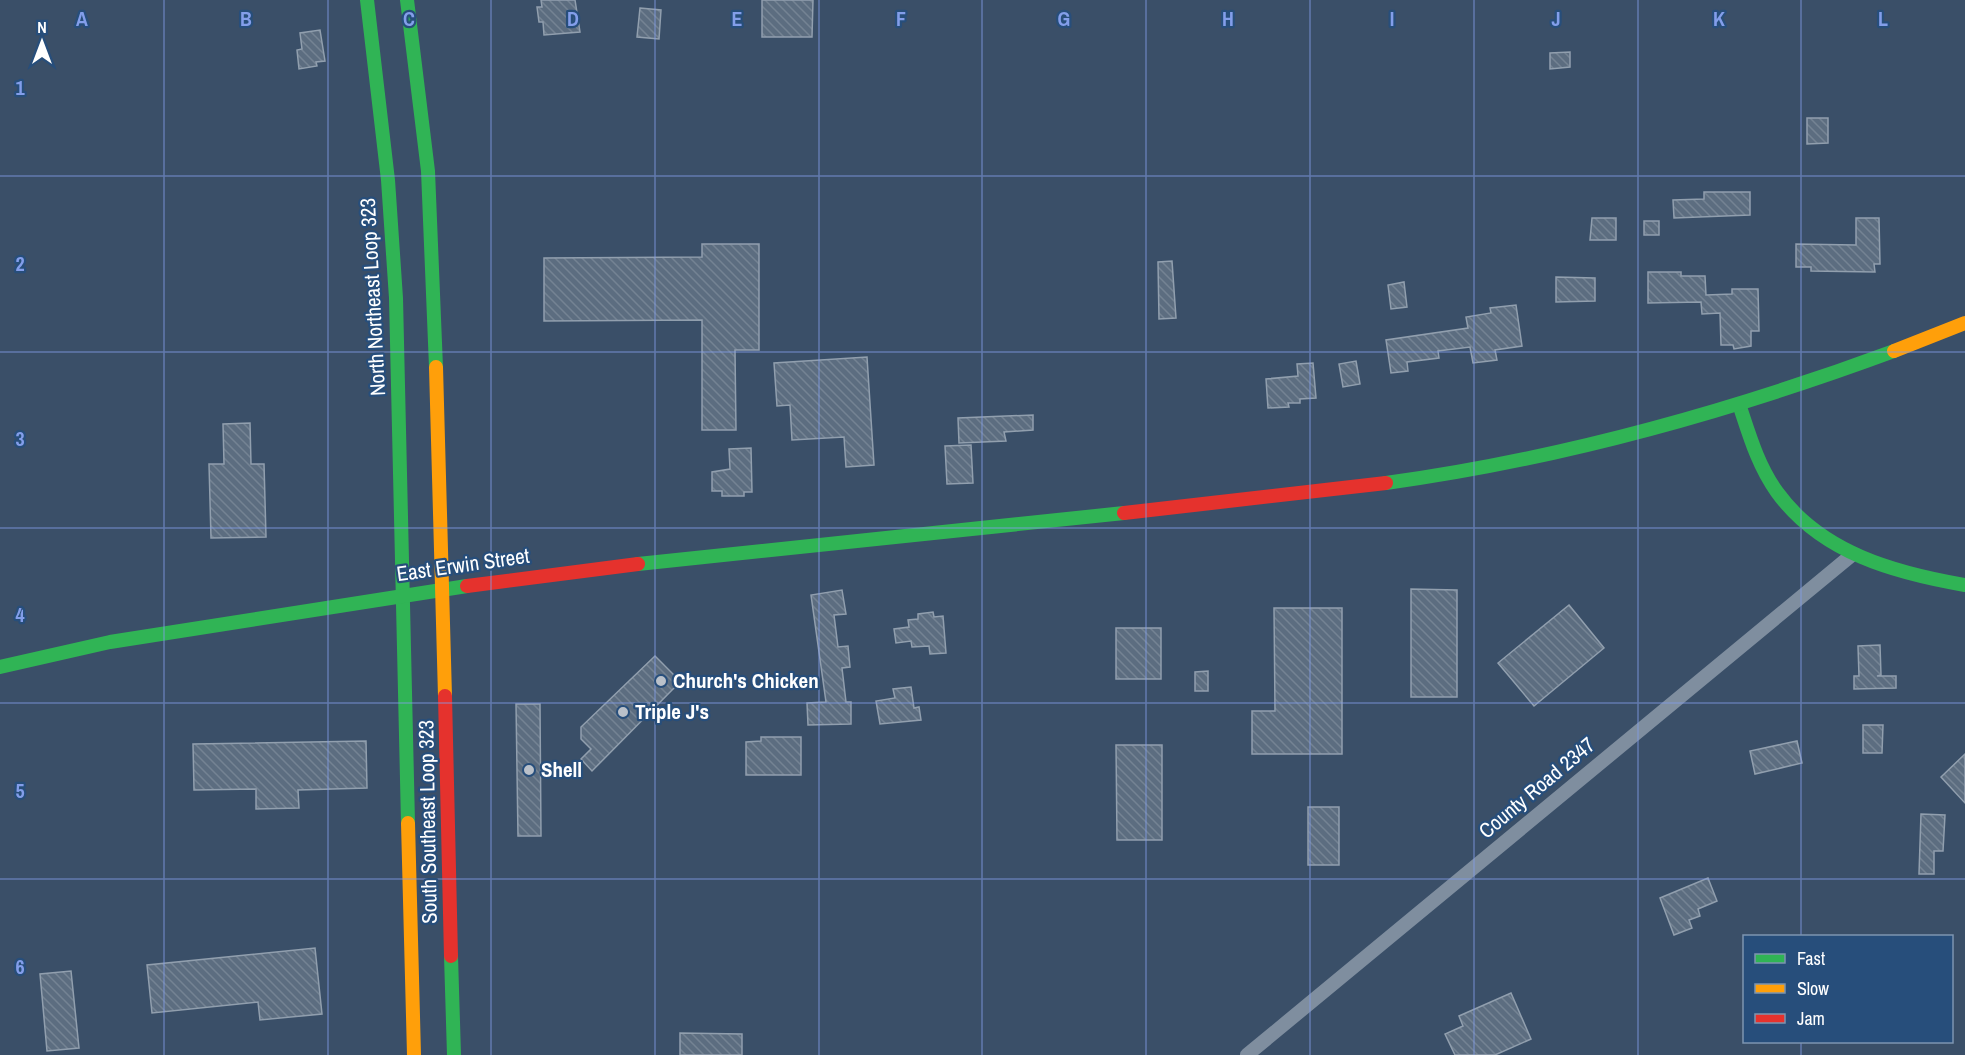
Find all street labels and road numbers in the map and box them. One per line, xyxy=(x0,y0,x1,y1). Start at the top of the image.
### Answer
street label: North Northeast Loop 323 xyxy=(353,197,392,397)
street label: East Erwin Street xyxy=(395,541,531,588)
street label: South Southeast Loop 323 xyxy=(411,720,444,924)
street label: County Road 2347 xyxy=(1472,730,1601,845)

